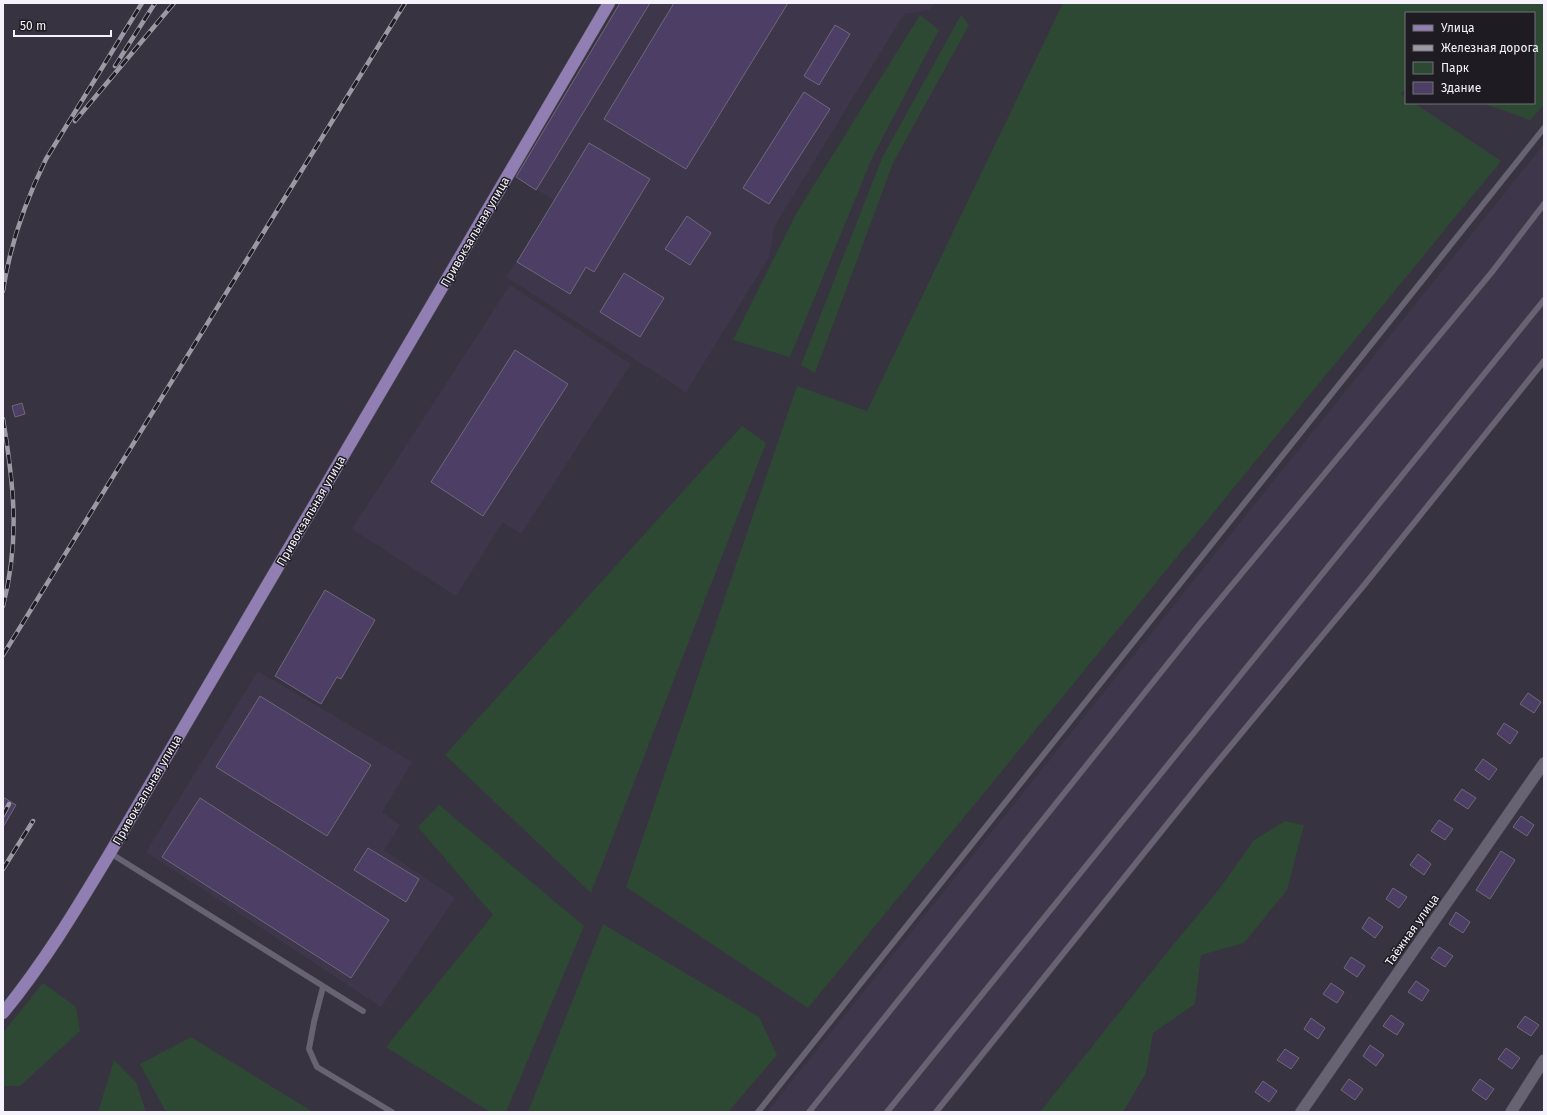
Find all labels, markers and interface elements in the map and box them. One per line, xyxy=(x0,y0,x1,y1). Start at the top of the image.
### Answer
scale bar xyxy=(14,12,111,38)
legend xyxy=(1405,12,1535,104)
text: 50 m xyxy=(20,19,46,33)
text: Улица xyxy=(1441,21,1475,35)
text: Железная дорога xyxy=(1441,41,1539,55)
text: Парк xyxy=(1441,61,1470,75)
text: Здание xyxy=(1441,81,1481,95)
street label: Привокзальная улица xyxy=(438,174,512,290)
street label: Привокзальная улица xyxy=(274,453,348,569)
street label: Привокзальная улица xyxy=(110,732,184,848)
street label: Таёжная улица xyxy=(1382,892,1442,968)

